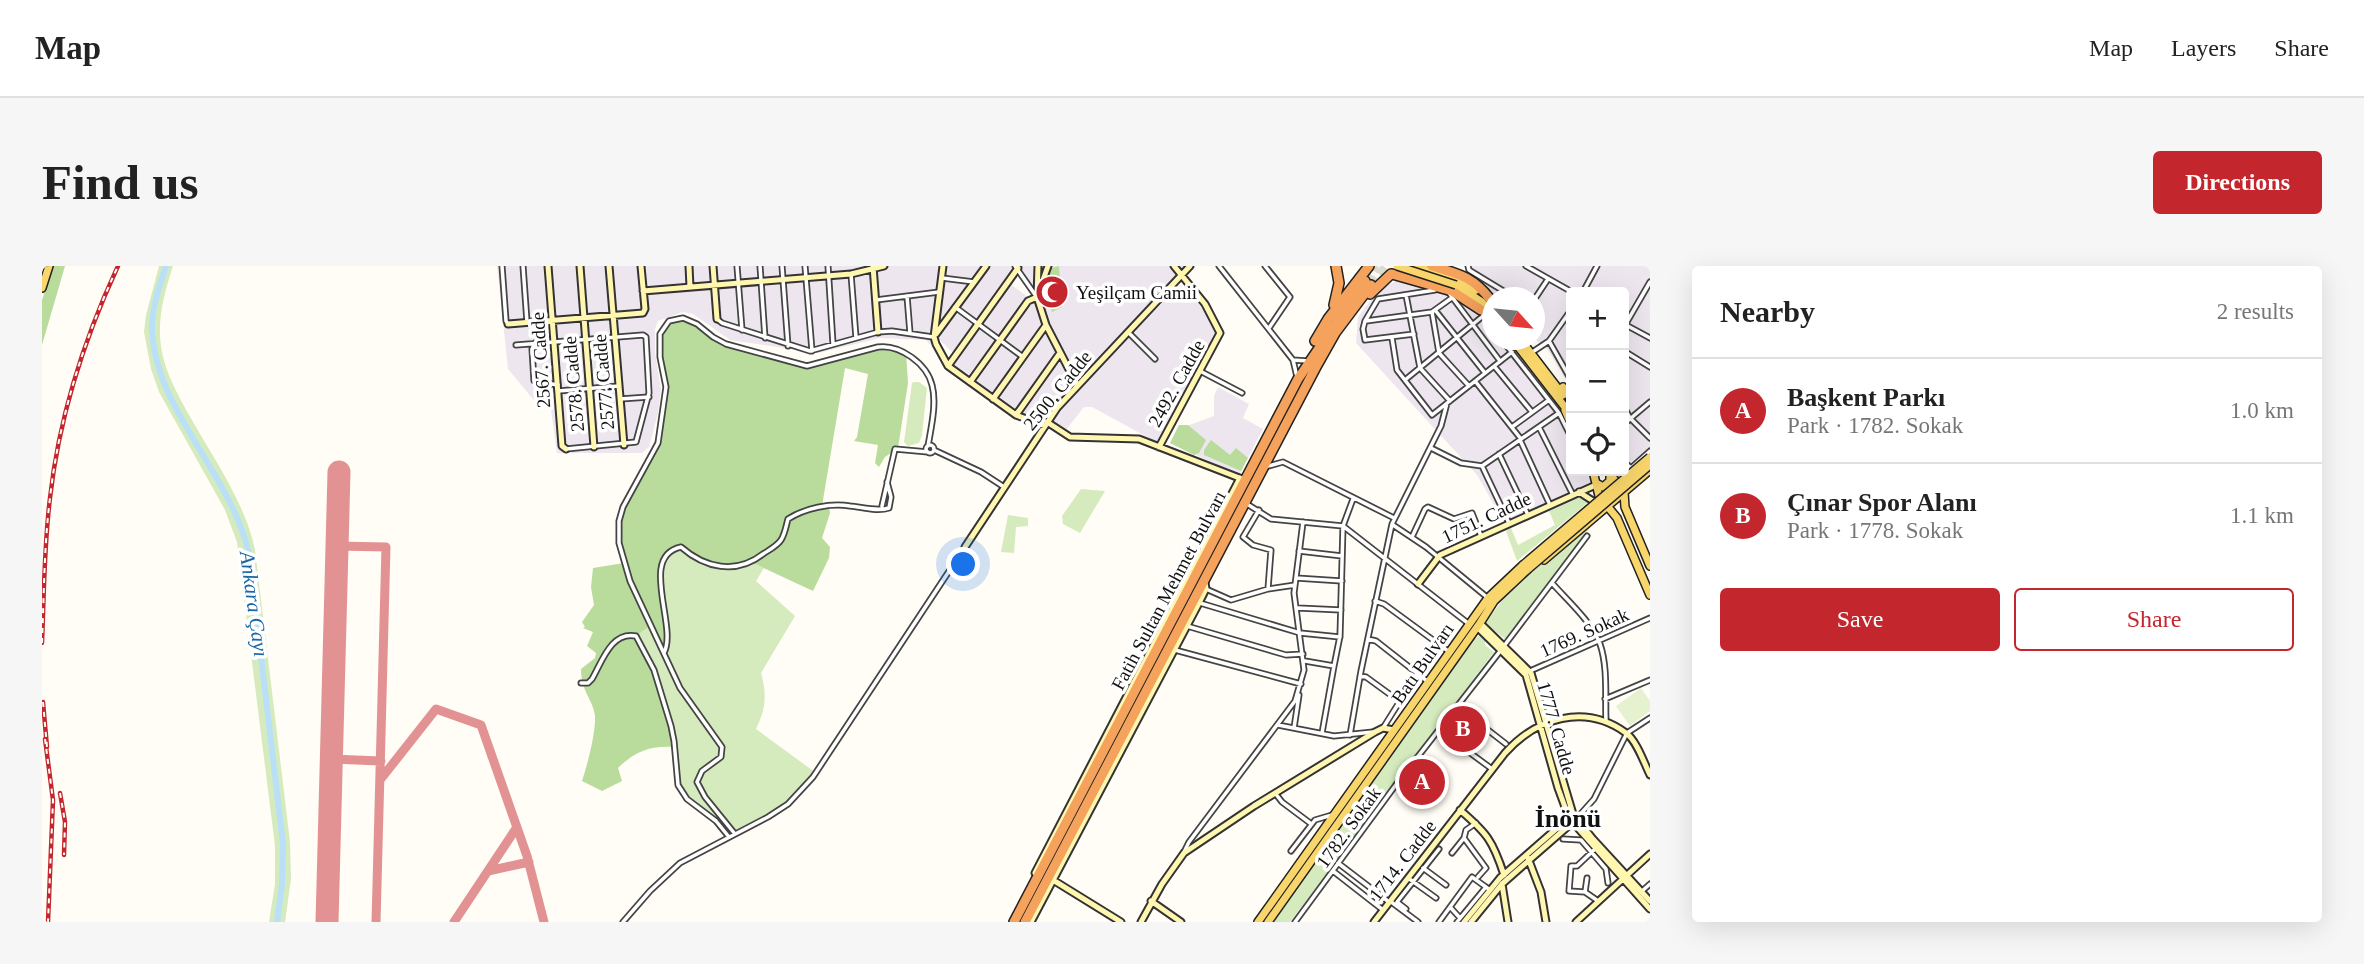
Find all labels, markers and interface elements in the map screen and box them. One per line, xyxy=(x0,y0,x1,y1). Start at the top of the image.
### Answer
text: Map xyxy=(35,30,101,66)
text: Map xyxy=(2089,35,2133,61)
text: Layers xyxy=(2171,35,2236,61)
text: Share xyxy=(2274,35,2329,61)
button: Directions xyxy=(2153,151,2322,214)
text: Find us xyxy=(42,155,199,210)
mosque icon: Yeşilçam Camii xyxy=(1033,273,1071,311)
place label: Yeşilçam Camii xyxy=(1076,282,1197,303)
north arrow xyxy=(1482,287,1545,350)
map controls xyxy=(1566,287,1629,476)
button: + xyxy=(1566,287,1629,350)
text: Nearby xyxy=(1720,295,1815,328)
text: 2 results xyxy=(2217,299,2294,324)
street label: 2567. Cadde xyxy=(527,311,554,409)
street label: 2577. Cadde xyxy=(589,333,618,431)
street label: 2578. Cadde xyxy=(559,335,588,433)
street label: 2492. Cadde xyxy=(1144,336,1209,430)
street label: 2500. Cadde xyxy=(1019,346,1096,434)
button: − xyxy=(1566,350,1629,413)
text: Başkent Parkı xyxy=(1787,383,1945,412)
text: A xyxy=(1735,398,1751,423)
text: 1.0 km xyxy=(2230,398,2294,423)
button: locate xyxy=(1566,413,1629,476)
text: Park · 1782. Sokak xyxy=(1787,413,1963,438)
street label: Fatih Sultan Mehmet Bulvarı xyxy=(1107,487,1230,693)
street label: 1751. Cadde xyxy=(1438,488,1534,547)
text: Çınar Spor Alanı xyxy=(1787,488,1977,517)
text: B xyxy=(1735,503,1751,528)
text: 1.1 km xyxy=(2230,503,2294,528)
text: Park · 1778. Sokak xyxy=(1787,518,1963,543)
your location xyxy=(946,547,980,581)
water label: Ankara Çayı xyxy=(234,548,273,659)
button: Save xyxy=(1720,588,2000,651)
button: Share xyxy=(2014,588,2294,651)
street label: 1769. Sokak xyxy=(1537,603,1632,661)
street label: Batı Bulvarı xyxy=(1387,619,1458,708)
street label: 1777. Cadde xyxy=(1533,679,1580,777)
pin: B xyxy=(1440,703,1486,755)
pin: A xyxy=(1399,756,1445,808)
street label: 1782. Sokak xyxy=(1312,782,1385,872)
district label: İnönü xyxy=(1535,804,1601,833)
street label: 1714. Cadde xyxy=(1365,816,1440,905)

